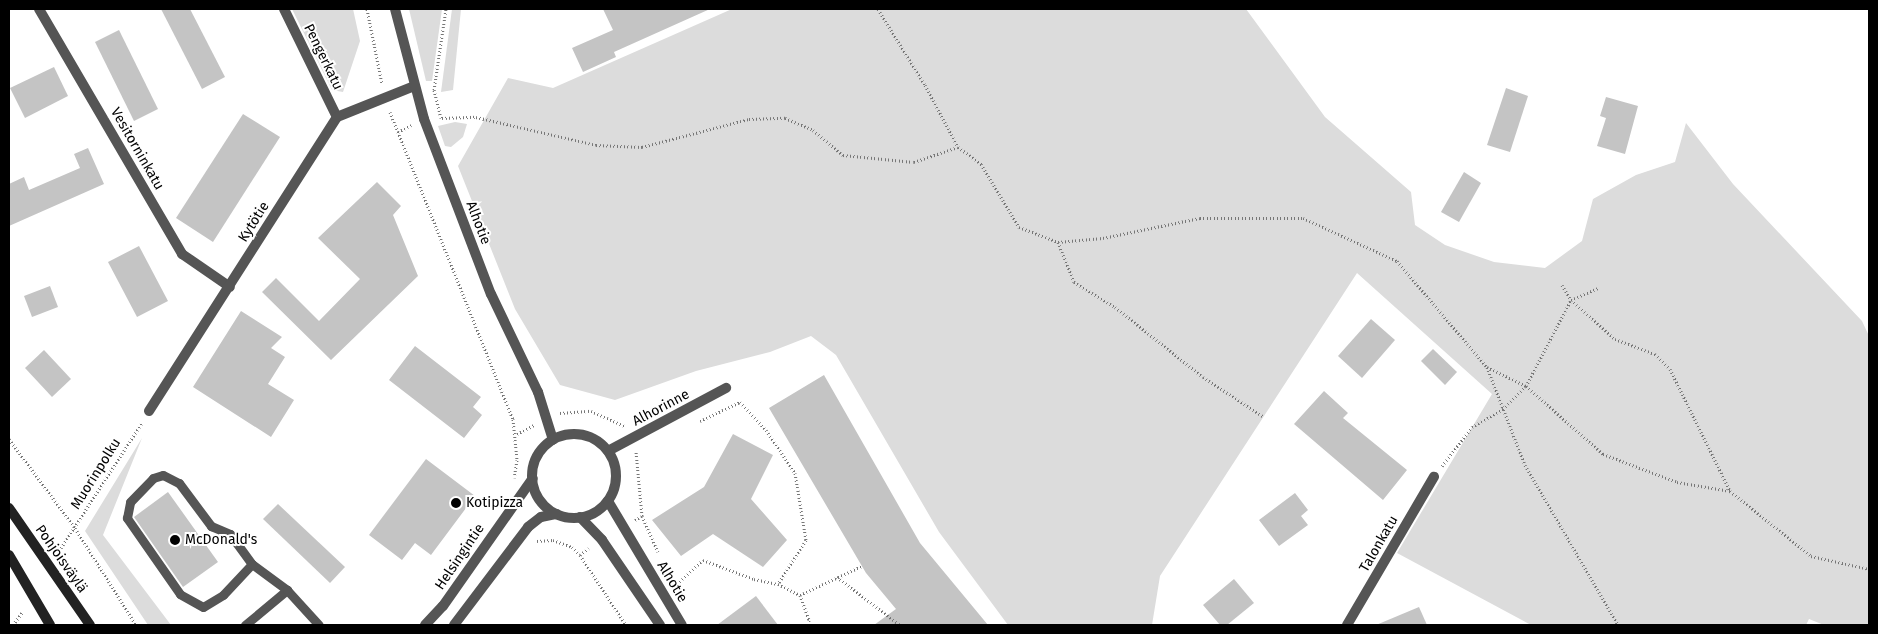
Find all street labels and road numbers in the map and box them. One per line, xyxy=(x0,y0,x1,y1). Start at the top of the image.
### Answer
street label: Pengerkatu xyxy=(300,21,346,93)
street label: Vesitorninkatu xyxy=(107,105,167,193)
street label: Kytötie xyxy=(235,199,273,245)
street label: Alhotie xyxy=(462,199,494,247)
street label: Alhorinne xyxy=(630,386,692,430)
street label: Muorinpolku xyxy=(68,435,124,513)
street label: Talonkatu xyxy=(1356,513,1402,575)
street label: Helsingintie xyxy=(432,521,488,593)
street label: Pohjoisväylä xyxy=(31,522,91,596)
street label: Alhotie xyxy=(653,558,691,606)

